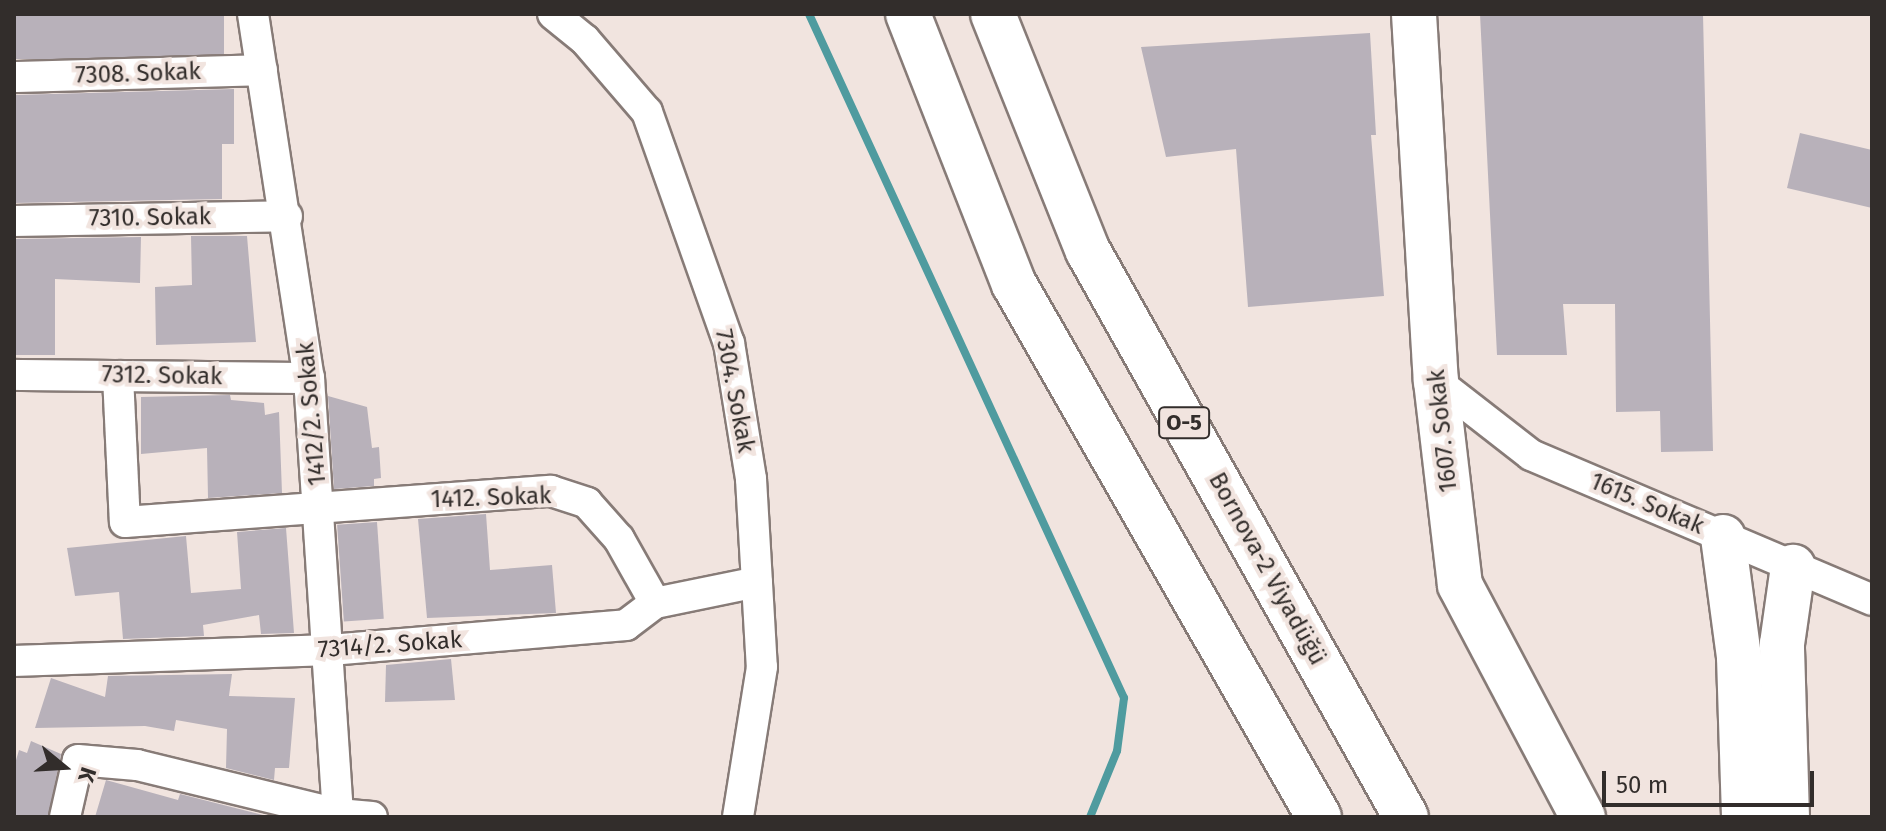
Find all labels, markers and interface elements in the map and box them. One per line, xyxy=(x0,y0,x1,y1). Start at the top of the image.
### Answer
street label: 7308. Sokak xyxy=(75,57,201,91)
street label: 7310. Sokak xyxy=(89,203,211,233)
street label: 7304. Sokak xyxy=(708,327,760,455)
street label: 1412/2. Sokak xyxy=(291,341,333,487)
street label: 7312. Sokak xyxy=(101,361,223,391)
street label: 1607. Sokak xyxy=(1422,368,1464,494)
road number: O-5 xyxy=(1158,405,1210,441)
street label: 1615. Sokak xyxy=(1586,467,1708,541)
street label: Bornova-2 Viyadüğü xyxy=(1202,468,1332,670)
street label: 1412. Sokak xyxy=(430,482,552,514)
street label: 7314/2. Sokak xyxy=(317,626,463,664)
north arrow xyxy=(24,727,104,807)
scale bar xyxy=(1606,755,1818,805)
text: K xyxy=(72,764,102,785)
text: 50 m xyxy=(1616,771,1668,799)

